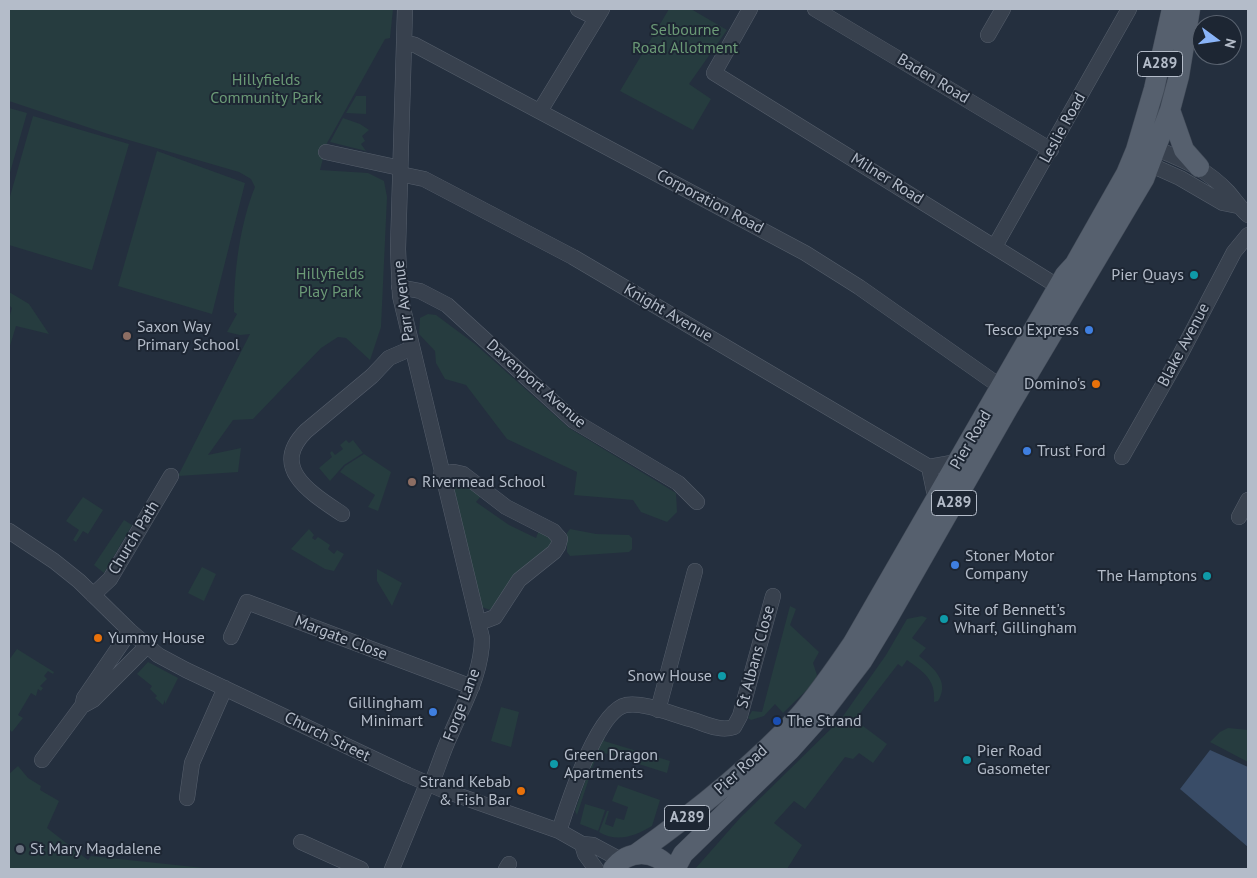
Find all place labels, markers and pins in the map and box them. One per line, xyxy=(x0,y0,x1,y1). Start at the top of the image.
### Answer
place label: Pier Quays xyxy=(1111,265,1184,285)
marker: Pier Quays xyxy=(1188,269,1200,281)
place label: Saxon Way Primary School xyxy=(137,317,239,355)
place label: Tesco Express xyxy=(985,320,1079,340)
marker: Tesco Express xyxy=(1083,324,1095,336)
marker: Saxon Way Primary School xyxy=(121,330,133,342)
place label: Domino's xyxy=(1024,374,1086,394)
marker: Domino's xyxy=(1090,378,1102,390)
place label: Trust Ford xyxy=(1037,441,1106,461)
marker: Trust Ford xyxy=(1021,445,1033,457)
place label: Rivermead School xyxy=(422,472,545,492)
marker: Rivermead School xyxy=(406,476,418,488)
place label: Stoner Motor Company xyxy=(965,546,1054,584)
marker: Stoner Motor Company xyxy=(949,559,961,571)
place label: The Hamptons xyxy=(1097,566,1197,586)
marker: The Hamptons xyxy=(1201,570,1213,582)
place label: Site of Bennett's Wharf, Gillingham xyxy=(954,600,1077,638)
marker: Site of Bennett's Wharf, Gillingham xyxy=(938,613,950,625)
place label: Yummy House xyxy=(108,628,205,648)
marker: Yummy House xyxy=(92,632,104,644)
place label: Snow House xyxy=(628,666,712,686)
marker: Snow House xyxy=(716,670,728,682)
place label: Gillingham Minimart xyxy=(348,693,423,731)
marker: Gillingham Minimart xyxy=(427,706,439,718)
place label: The Strand xyxy=(787,711,862,731)
marker: The Strand xyxy=(771,715,783,727)
place label: Pier Road Gasometer xyxy=(977,741,1050,779)
place label: Green Dragon Apartments xyxy=(564,745,658,783)
marker: Pier Road Gasometer xyxy=(961,754,973,766)
marker: Green Dragon Apartments xyxy=(548,758,560,770)
place label: Strand Kebab & Fish Bar xyxy=(420,772,511,810)
marker: Strand Kebab & Fish Bar xyxy=(515,785,527,797)
place label: St Mary Magdalene xyxy=(30,839,161,859)
marker: St Mary Magdalene xyxy=(14,843,26,855)

